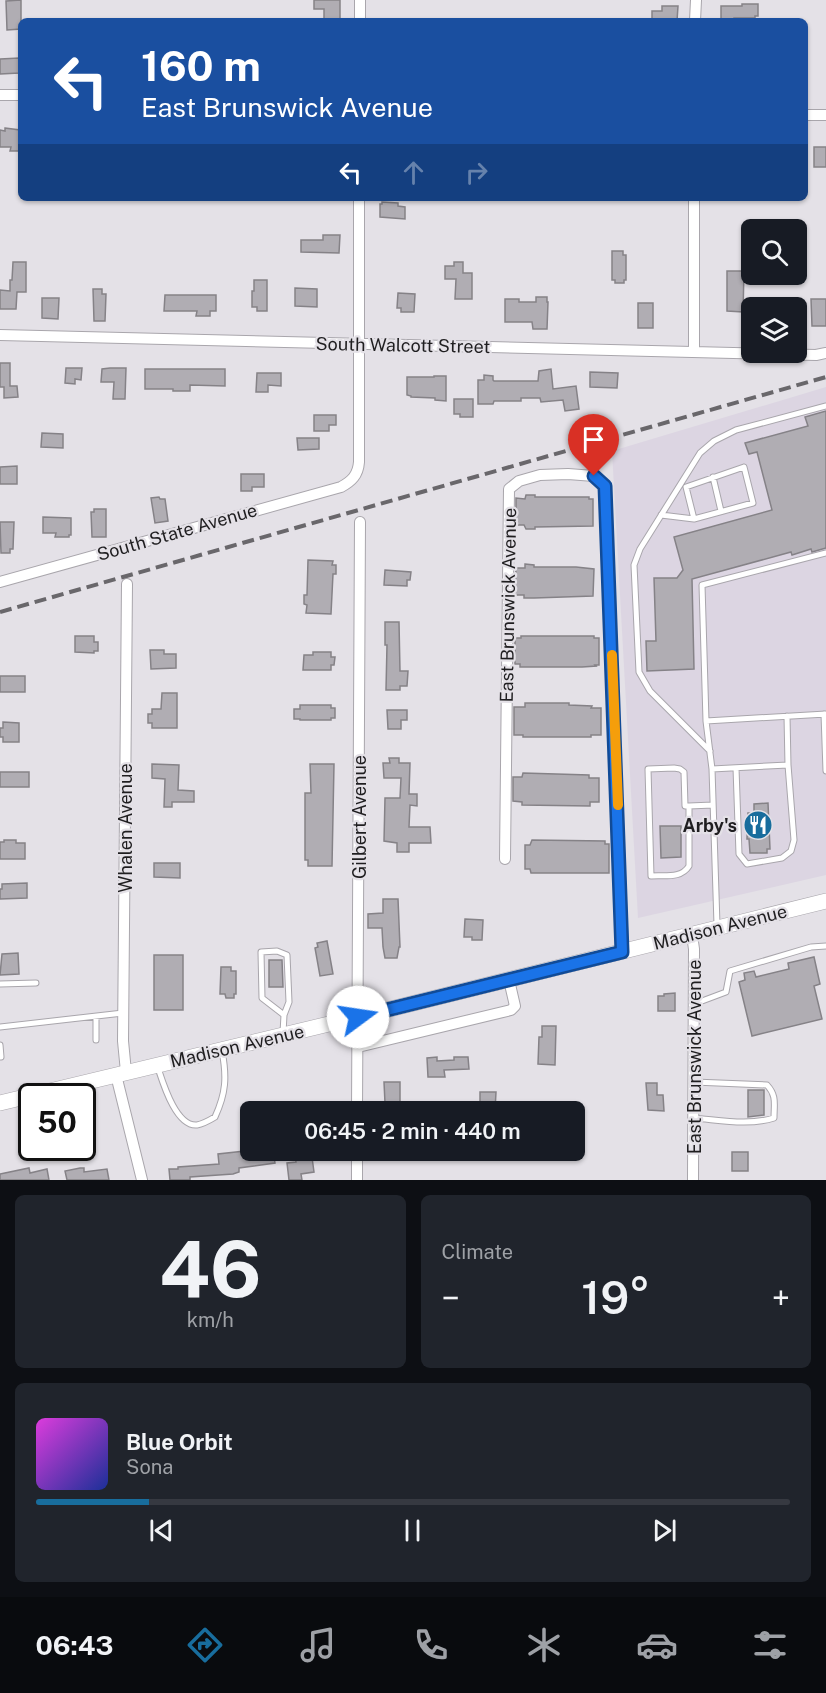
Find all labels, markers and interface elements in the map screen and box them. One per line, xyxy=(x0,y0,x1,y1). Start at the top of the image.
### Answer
text: 160 m xyxy=(141,41,261,90)
icon: left xyxy=(42,42,120,120)
text: East Brunswick Avenue xyxy=(141,91,433,123)
icon: left xyxy=(334,156,367,189)
icon: ahead xyxy=(397,156,430,189)
icon: right xyxy=(460,156,493,189)
map controls xyxy=(741,219,807,363)
button: search xyxy=(741,219,807,285)
button: layers xyxy=(741,297,807,363)
street label: South Walcott Street xyxy=(315,333,491,357)
pin xyxy=(568,414,619,476)
icon: arrive xyxy=(577,423,610,456)
street label: South State Avenue xyxy=(94,499,260,565)
street label: East Brunswick Avenue xyxy=(496,507,520,703)
street label: Gilbert Avenue xyxy=(349,755,370,879)
street label: Whalen Avenue xyxy=(115,763,136,893)
restaurant icon: Arby's xyxy=(742,809,774,841)
place label: Arby's xyxy=(683,815,737,836)
street label: Madison Avenue xyxy=(651,900,789,954)
street label: East Brunswick Avenue xyxy=(684,960,705,1154)
position arrow xyxy=(326,985,390,1049)
street label: Madison Avenue xyxy=(168,1020,306,1072)
speed limit sign: 50 xyxy=(18,1083,96,1161)
text: 06:45 · 2 min · 440 m xyxy=(304,1118,521,1144)
text: 46 xyxy=(159,1223,262,1315)
text: Climate xyxy=(442,1240,513,1264)
text: 19° xyxy=(581,1271,650,1324)
text: − xyxy=(442,1279,460,1317)
text: + xyxy=(772,1279,790,1317)
text: km/h xyxy=(187,1308,234,1332)
text: Blue Orbit xyxy=(126,1429,233,1455)
text: Sona xyxy=(126,1455,173,1479)
icon: previous xyxy=(145,1514,178,1547)
icon: pause xyxy=(396,1514,429,1547)
icon: next xyxy=(648,1514,681,1547)
icon: directions xyxy=(184,1624,226,1666)
icon: music xyxy=(297,1624,339,1666)
icon: phone xyxy=(410,1624,452,1666)
icon: climate xyxy=(523,1624,565,1666)
icon: car xyxy=(636,1624,678,1666)
icon: filters xyxy=(749,1624,791,1666)
text: 06:43 xyxy=(35,1629,113,1661)

